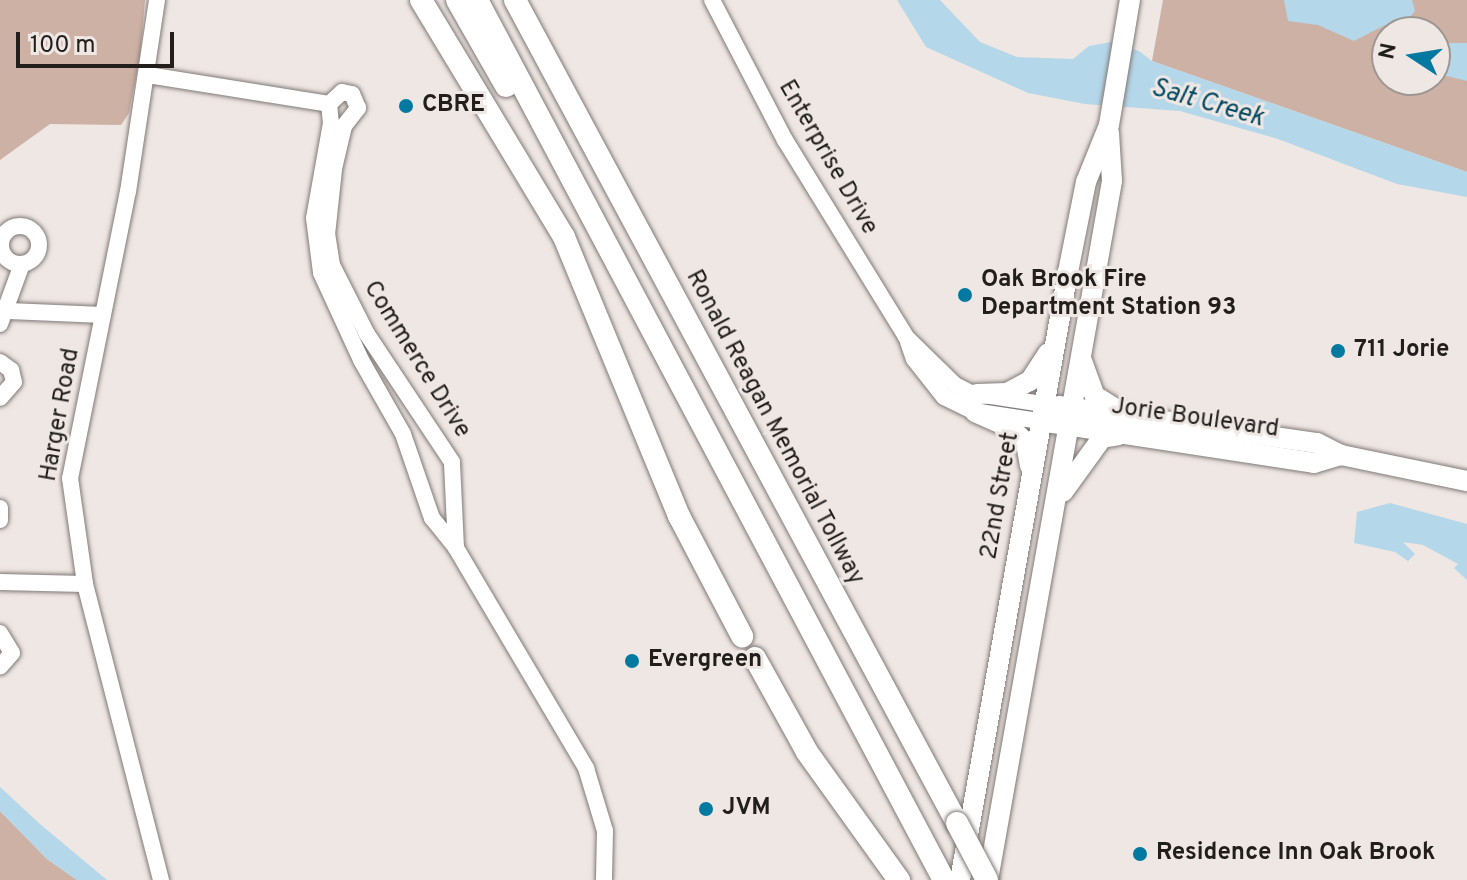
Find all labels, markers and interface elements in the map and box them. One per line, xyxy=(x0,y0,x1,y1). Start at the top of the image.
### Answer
scale bar xyxy=(20,16,178,66)
north arrow xyxy=(1371,16,1451,96)
text: 100 m xyxy=(30,31,96,61)
text: N xyxy=(1374,41,1404,62)
water label: Salt Creek xyxy=(1147,73,1267,135)
street label: Enterprise Drive xyxy=(771,76,883,240)
place label: CBRE xyxy=(422,92,485,120)
marker: CBRE xyxy=(397,97,415,115)
street label: Ronald Reagan Memorial Tollway xyxy=(678,265,870,591)
place label: Oak Brook Fire Department Station 93 xyxy=(981,267,1236,323)
street label: Commerce Drive xyxy=(356,276,476,444)
marker: Oak Brook Fire Department Station 93 xyxy=(956,286,974,304)
place label: 711 Jorie xyxy=(1354,337,1449,365)
marker: 711 Jorie xyxy=(1329,342,1347,360)
street label: Harger Road xyxy=(35,346,87,484)
street label: Jorie Boulevard xyxy=(1109,393,1281,445)
street label: 22nd Street xyxy=(976,430,1026,562)
place label: Evergreen xyxy=(648,647,762,675)
marker: Evergreen xyxy=(623,652,641,670)
place label: JVM xyxy=(722,795,771,823)
marker: JVM xyxy=(697,800,715,818)
place label: Residence Inn Oak Brook xyxy=(1156,840,1435,868)
marker: Residence Inn Oak Brook xyxy=(1131,845,1149,863)

